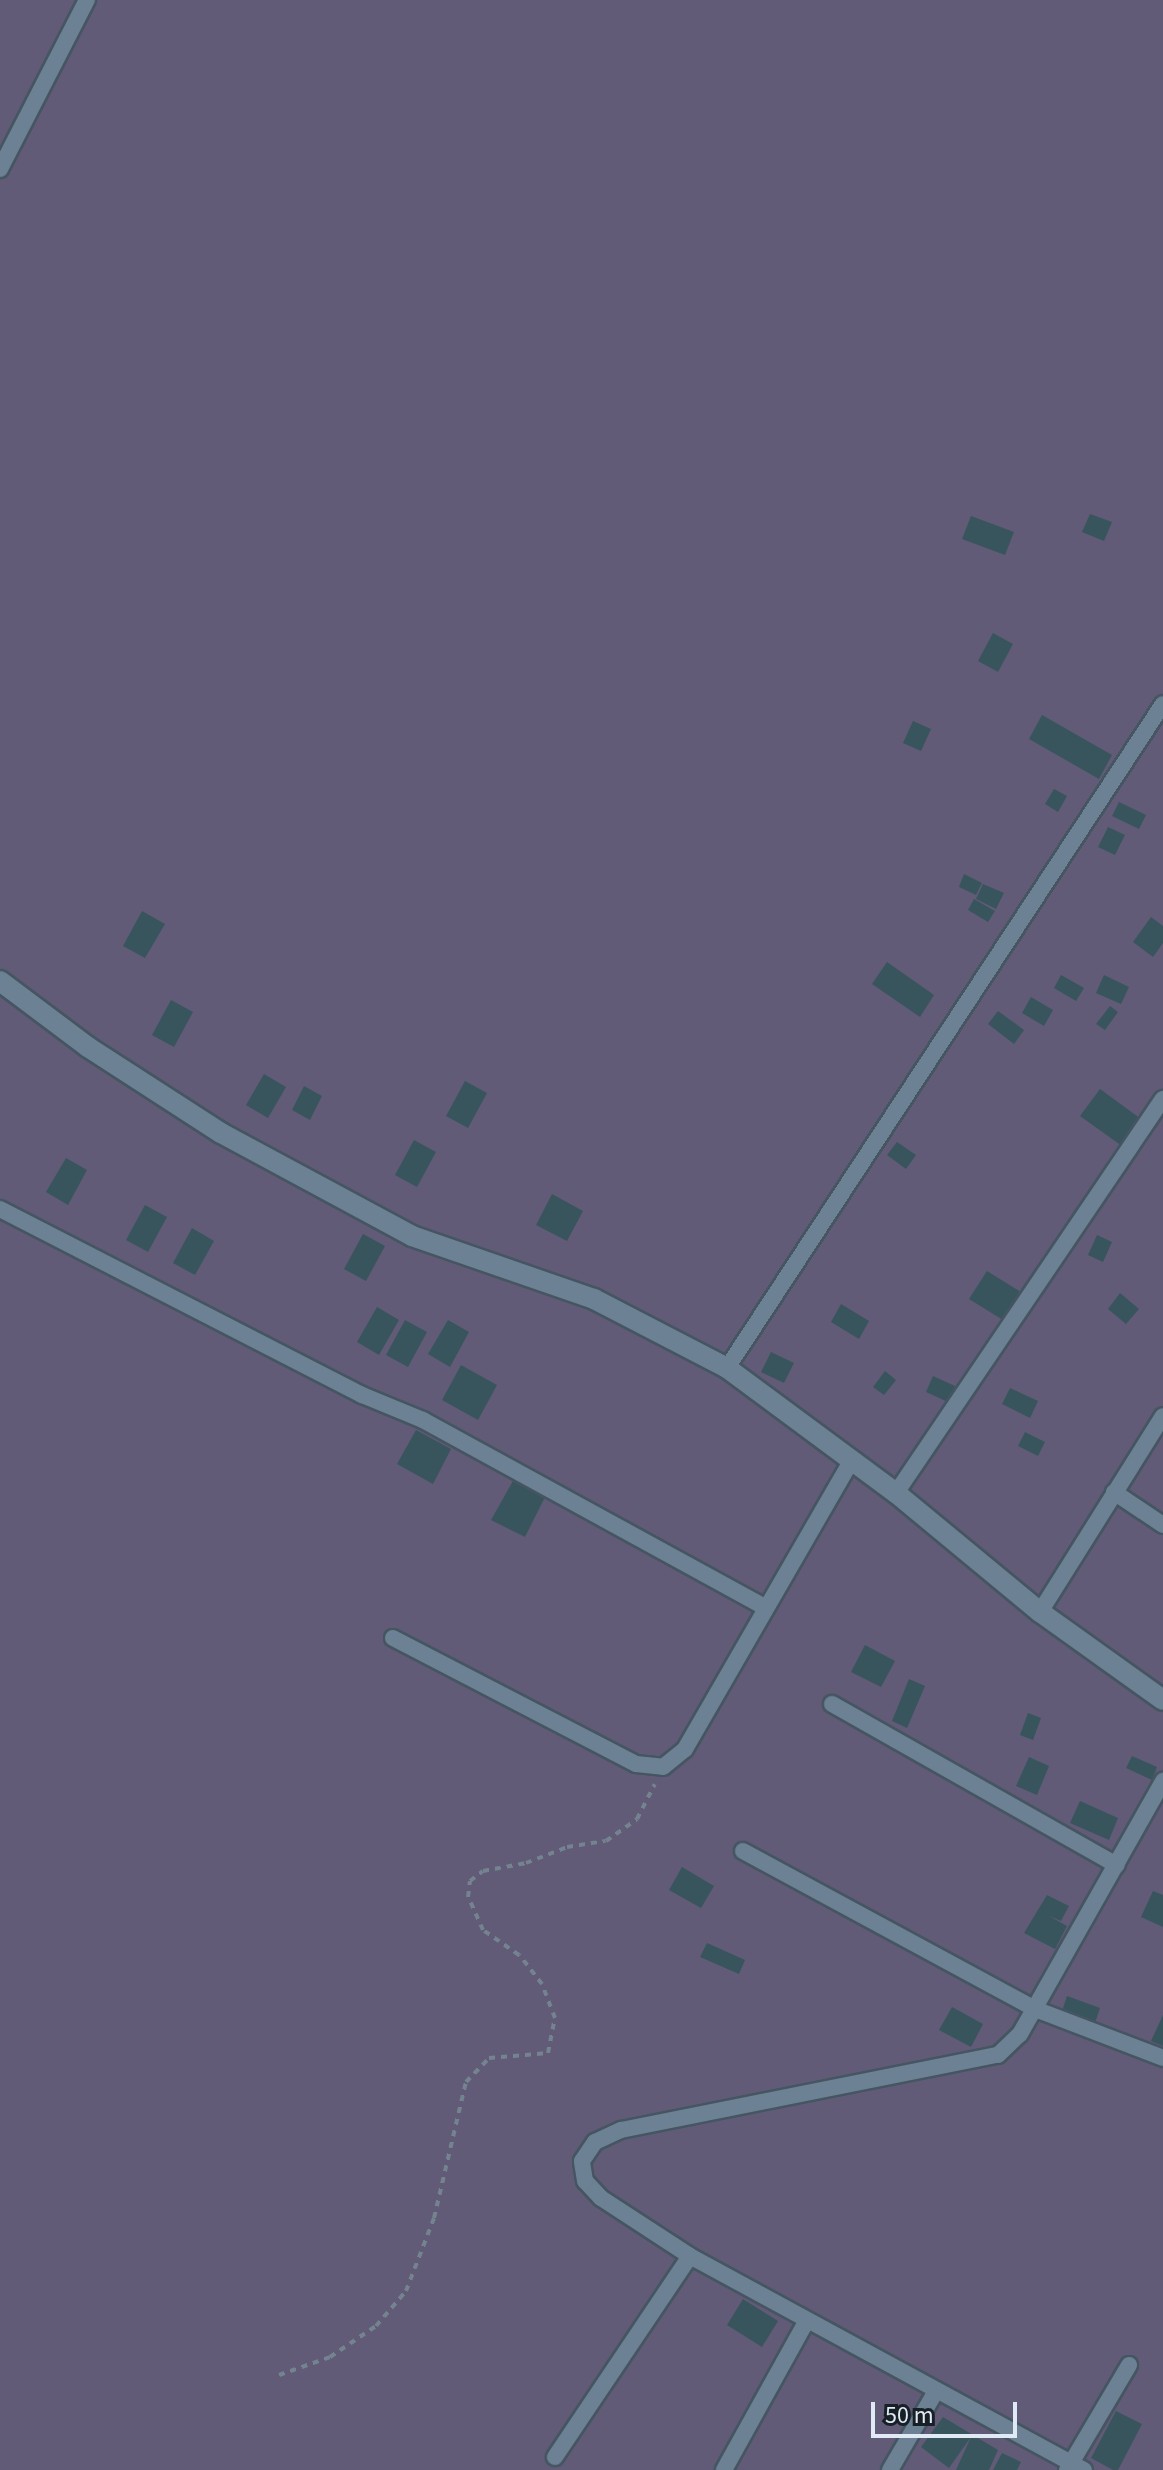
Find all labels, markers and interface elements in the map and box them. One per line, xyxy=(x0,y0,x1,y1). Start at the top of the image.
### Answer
scale bar xyxy=(875,2386,1021,2436)
text: 50 m xyxy=(885,2398,934,2433)

